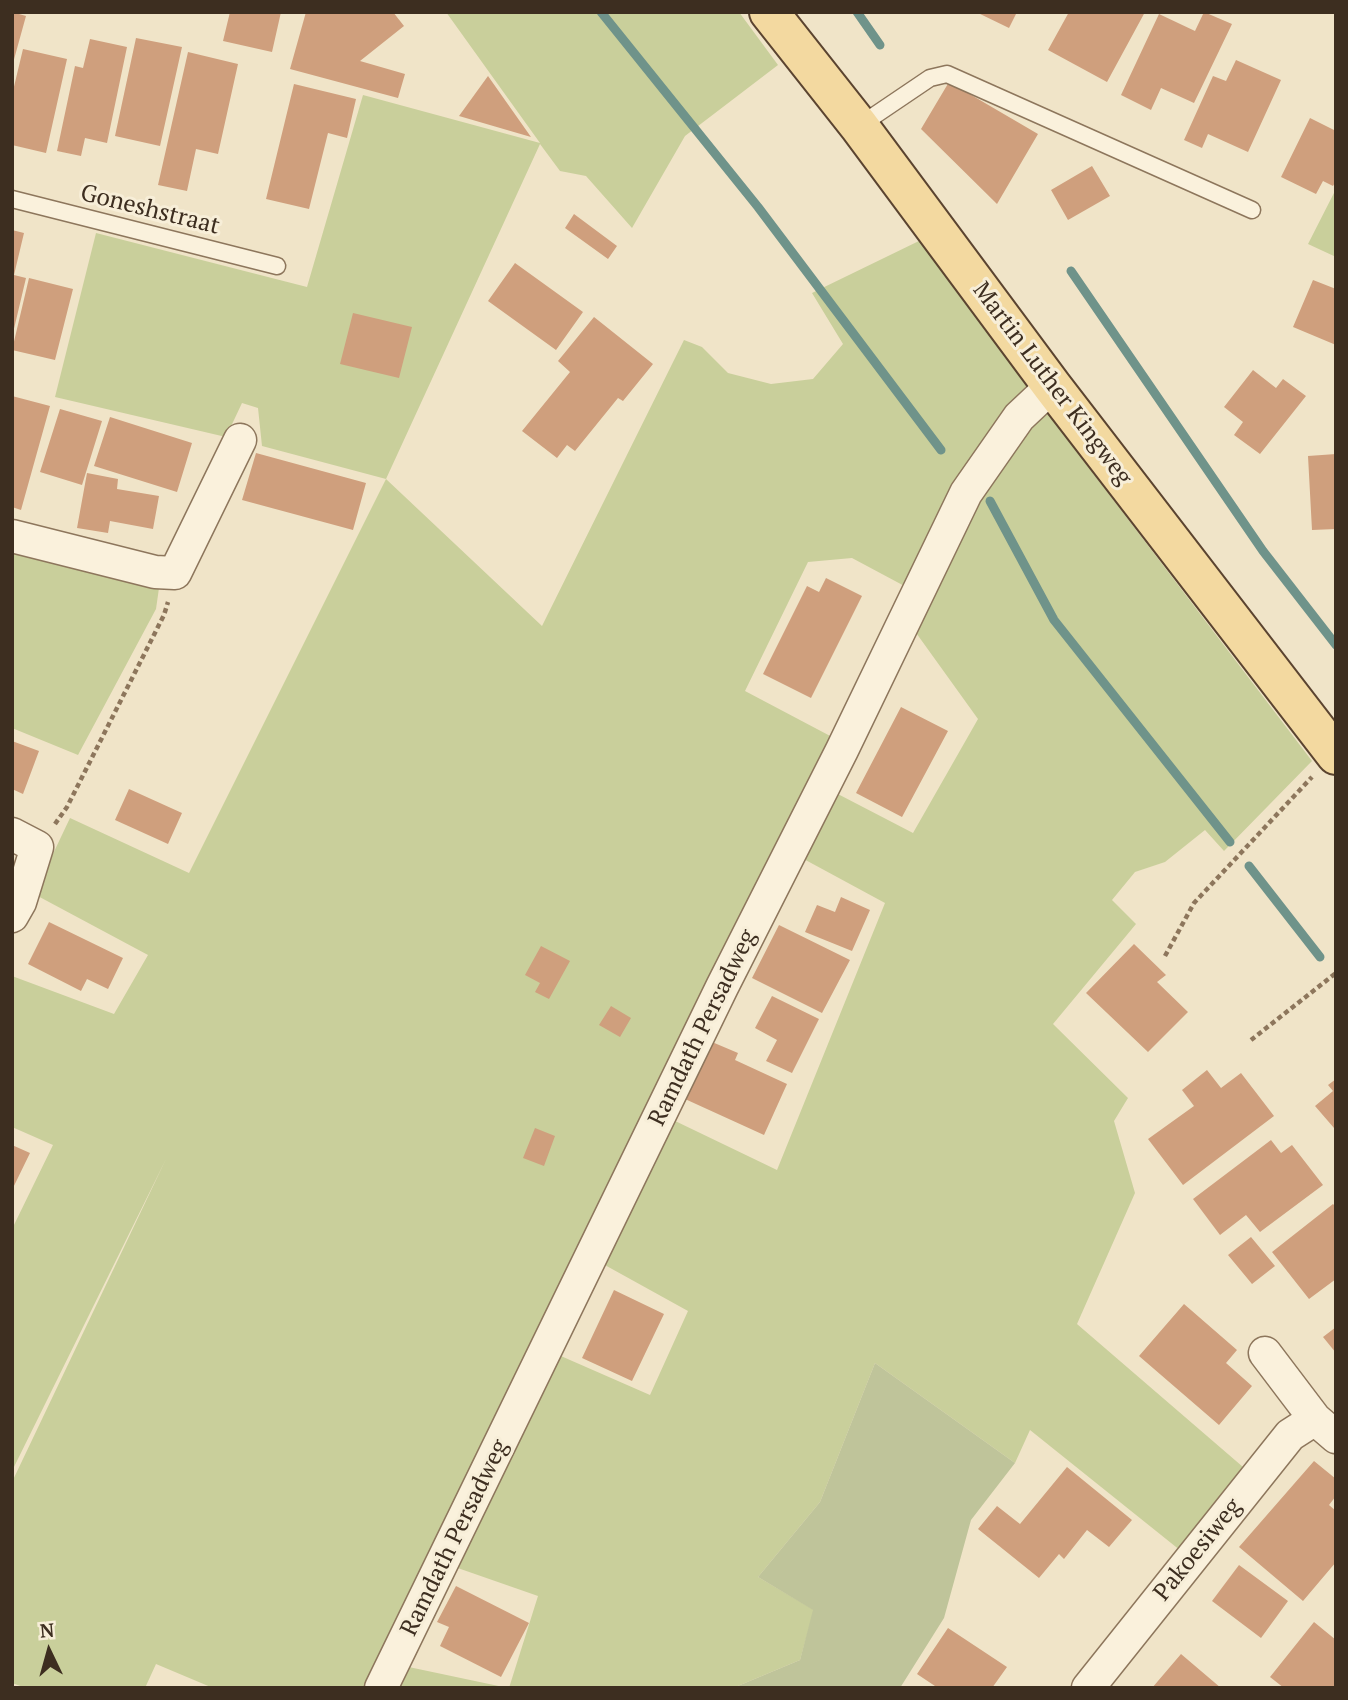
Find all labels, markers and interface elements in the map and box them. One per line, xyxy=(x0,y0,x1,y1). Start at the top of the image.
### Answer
street label: Goneshstraat xyxy=(78,179,222,241)
street label: Martin Luther Kingweg xyxy=(966,277,1138,491)
street label: Ramdath Persadweg xyxy=(643,925,763,1131)
street label: Ramdath Persadweg xyxy=(395,1435,515,1641)
street label: Pakoesiweg xyxy=(1148,1493,1248,1607)
north arrow xyxy=(14,1616,84,1686)
text: N xyxy=(39,1617,55,1643)

